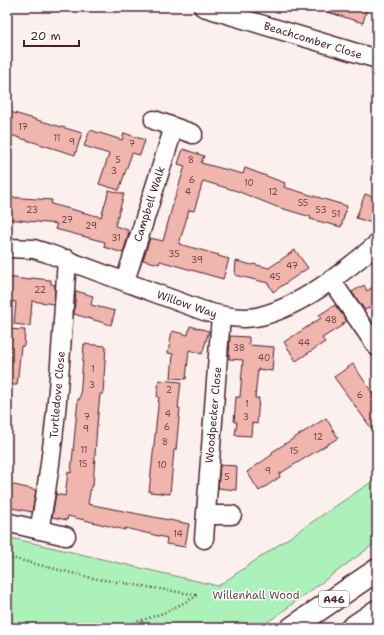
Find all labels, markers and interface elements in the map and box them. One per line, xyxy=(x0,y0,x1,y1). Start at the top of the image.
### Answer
street label: Beachcomber Close xyxy=(262,18,364,63)
scale bar xyxy=(24,22,79,48)
text: 20 m xyxy=(30,28,61,44)
house number: 17 xyxy=(18,121,28,133)
house number: 11 xyxy=(53,132,61,144)
house number: 9 xyxy=(69,136,75,148)
house number: 7 xyxy=(129,138,135,150)
house number: 5 xyxy=(115,154,121,166)
house number: 8 xyxy=(188,154,194,166)
street label: Campbell Walk xyxy=(130,164,169,244)
house number: 3 xyxy=(111,165,117,177)
house number: 6 xyxy=(189,174,195,186)
house number: 10 xyxy=(244,177,254,189)
house number: 4 xyxy=(185,186,191,198)
house number: 12 xyxy=(268,186,278,198)
house number: 55 xyxy=(298,197,308,209)
house number: 23 xyxy=(26,204,38,216)
house number: 53 xyxy=(315,204,327,216)
house number: 51 xyxy=(332,208,340,220)
house number: 27 xyxy=(61,214,73,226)
house number: 29 xyxy=(85,220,97,232)
house number: 31 xyxy=(111,232,121,244)
house number: 35 xyxy=(168,248,180,260)
house number: 39 xyxy=(191,254,203,266)
house number: 47 xyxy=(286,260,298,272)
house number: 45 xyxy=(269,271,281,283)
house number: 22 xyxy=(34,284,46,296)
street label: Willow Way xyxy=(155,287,219,322)
house number: 48 xyxy=(325,314,337,326)
house number: 44 xyxy=(298,337,310,349)
house number: 38 xyxy=(233,342,245,354)
street label: Turtledove Close xyxy=(46,351,69,439)
house number: 40 xyxy=(258,352,270,364)
house number: 1 xyxy=(91,363,95,375)
street label: Woodpecker Close xyxy=(202,366,225,464)
house number: 3 xyxy=(89,379,95,391)
house number: 2 xyxy=(166,384,172,396)
house number: 6 xyxy=(357,389,363,401)
house number: 1 xyxy=(245,398,249,410)
house number: 4 xyxy=(165,408,171,420)
house number: 7 xyxy=(84,411,90,423)
house number: 3 xyxy=(243,411,249,423)
house number: 6 xyxy=(164,421,170,433)
house number: 9 xyxy=(83,423,89,435)
house number: 12 xyxy=(313,431,323,443)
house number: 8 xyxy=(162,436,168,448)
house number: 11 xyxy=(80,444,88,456)
house number: 15 xyxy=(289,445,299,457)
house number: 15 xyxy=(78,458,88,470)
house number: 10 xyxy=(157,459,167,471)
house number: 9 xyxy=(265,465,271,477)
house number: 5 xyxy=(224,471,230,483)
house number: 14 xyxy=(173,528,183,540)
park label: Willenhall Wood xyxy=(212,588,300,603)
road number: A46 xyxy=(319,591,349,607)

